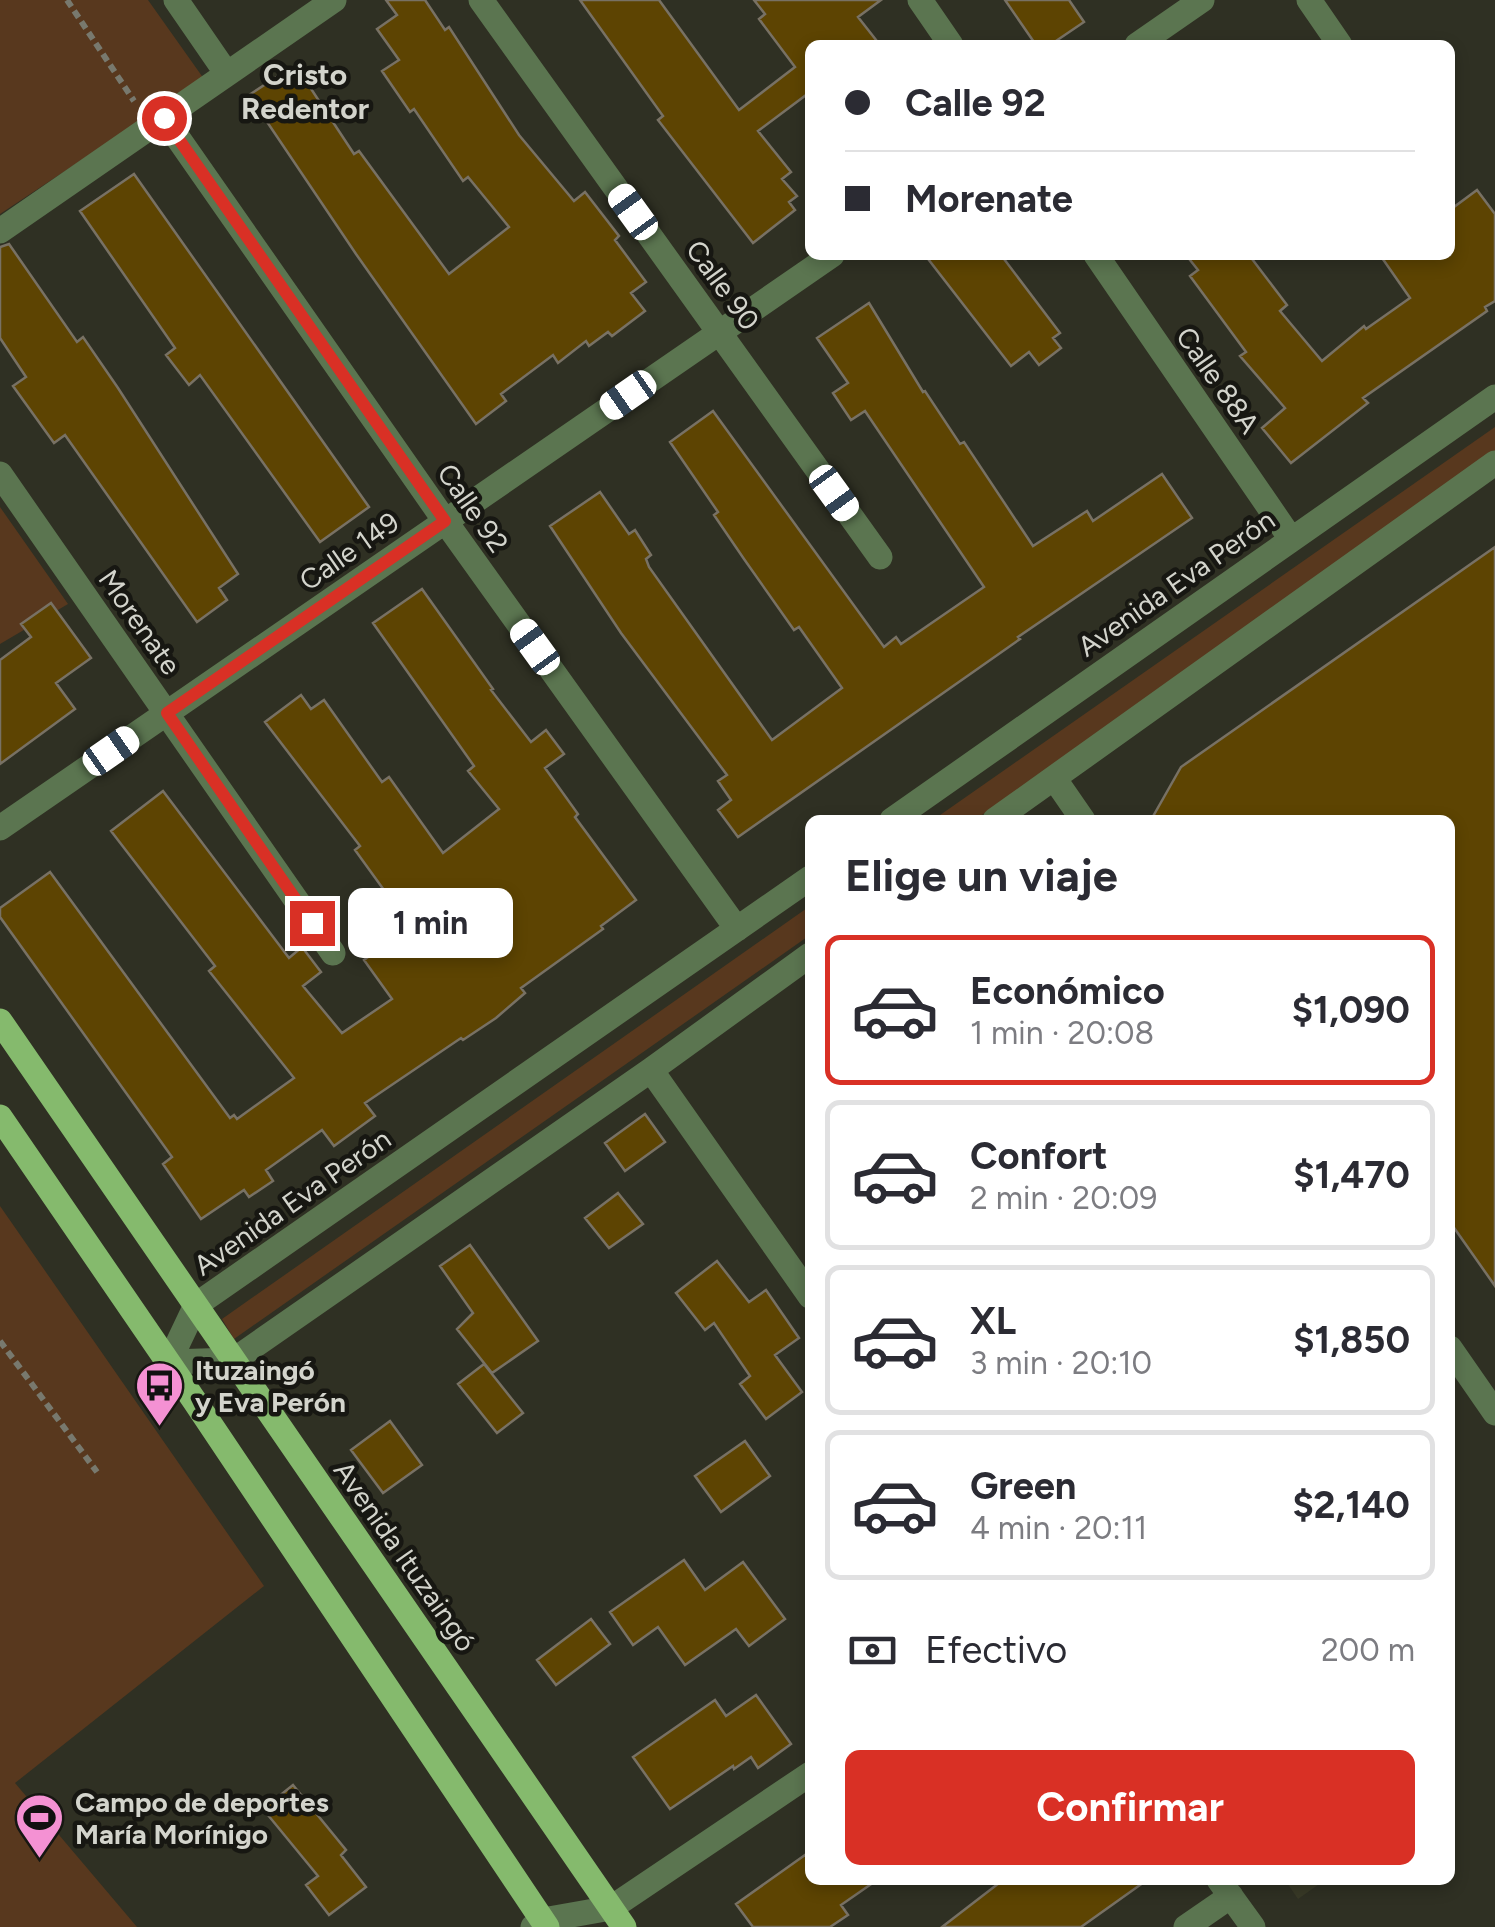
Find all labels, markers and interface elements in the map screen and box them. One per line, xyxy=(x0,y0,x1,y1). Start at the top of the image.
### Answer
district label: Cristo Redentor xyxy=(241,56,369,127)
text: Calle 92 xyxy=(905,80,1046,126)
route start xyxy=(142,96,187,141)
text: Morenate xyxy=(905,176,1073,222)
car xyxy=(603,179,663,245)
street label: Calle 90 xyxy=(679,233,767,337)
street label: Calle 88A xyxy=(1169,320,1267,440)
car xyxy=(595,366,661,424)
street label: Calle 92 xyxy=(430,457,516,559)
car xyxy=(804,460,864,526)
street label: Avenida Eva Perón xyxy=(1071,502,1281,664)
street label: Calle 149 xyxy=(293,504,405,598)
street label: Morenate xyxy=(92,563,188,681)
car xyxy=(505,614,565,680)
car xyxy=(78,722,144,780)
text: Elige un viaje xyxy=(845,848,1118,902)
callout: 1 min xyxy=(347,888,512,958)
route end xyxy=(290,901,335,946)
text: 1 min xyxy=(393,904,468,942)
icon: car xyxy=(850,965,940,1055)
text: Económico xyxy=(970,968,1165,1014)
text: $1,090 xyxy=(1292,987,1410,1033)
text: 1 min · 20:08 xyxy=(970,1014,1154,1052)
street label: Avenida Eva Perón xyxy=(187,1121,397,1283)
icon: car xyxy=(850,1130,940,1220)
text: Confort xyxy=(970,1133,1107,1179)
text: $1,470 xyxy=(1293,1152,1410,1198)
text: 2 min · 20:09 xyxy=(970,1179,1157,1217)
icon: car xyxy=(850,1295,940,1385)
text: XL xyxy=(970,1298,1016,1344)
text: $1,850 xyxy=(1293,1317,1410,1363)
text: 3 min · 20:10 xyxy=(970,1344,1152,1382)
place label: Ituzaingó y Eva Perón xyxy=(195,1353,346,1419)
bus stop icon: Ituzaingó y Eva Perón xyxy=(134,1360,186,1428)
street label: Avenida Ituzaingó xyxy=(327,1454,483,1658)
icon: car xyxy=(850,1460,940,1550)
text: Green xyxy=(970,1463,1076,1509)
text: $2,140 xyxy=(1292,1482,1410,1528)
text: 4 min · 20:11 xyxy=(970,1509,1147,1547)
icon: cash xyxy=(845,1623,900,1678)
text: Efectivo xyxy=(925,1627,1067,1673)
text: 200 m xyxy=(1321,1631,1415,1669)
button: Confirmar xyxy=(845,1750,1415,1865)
place label: Campo de deportes María Morínigo xyxy=(75,1785,329,1851)
sports icon: Campo de deportes María Morínigo xyxy=(14,1792,66,1860)

